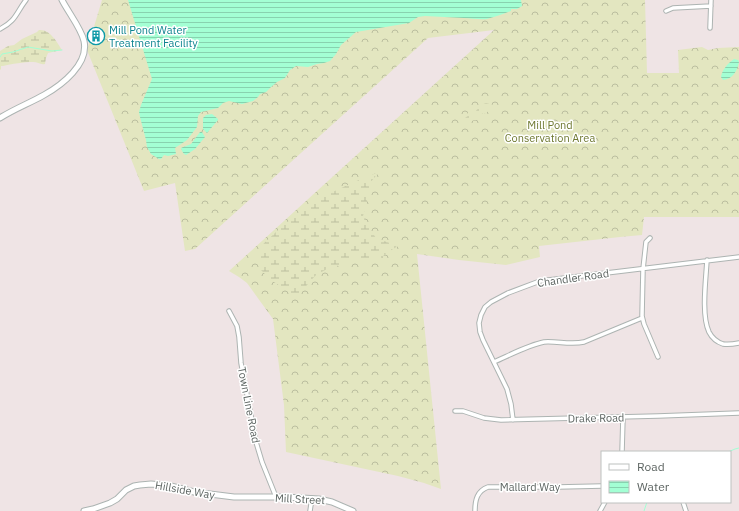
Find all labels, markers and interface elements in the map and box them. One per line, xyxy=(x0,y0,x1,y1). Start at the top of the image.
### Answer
place label: Mill Pond Water Treatment Facility xyxy=(109,23,198,50)
building icon: Mill Pond Water Treatment Facility xyxy=(86,26,106,46)
park label: Mill Pond Conservation Area xyxy=(505,118,595,145)
street label: Chandler Road xyxy=(536,266,610,290)
street label: Town Line Road xyxy=(235,366,263,444)
street label: Drake Road xyxy=(567,411,625,425)
legend xyxy=(601,451,731,503)
text: Road xyxy=(637,459,665,474)
street label: Hillside Way xyxy=(154,478,217,502)
text: Water xyxy=(637,479,670,494)
street label: Mallard Way xyxy=(500,480,561,494)
street label: Mill Street xyxy=(274,491,326,507)

